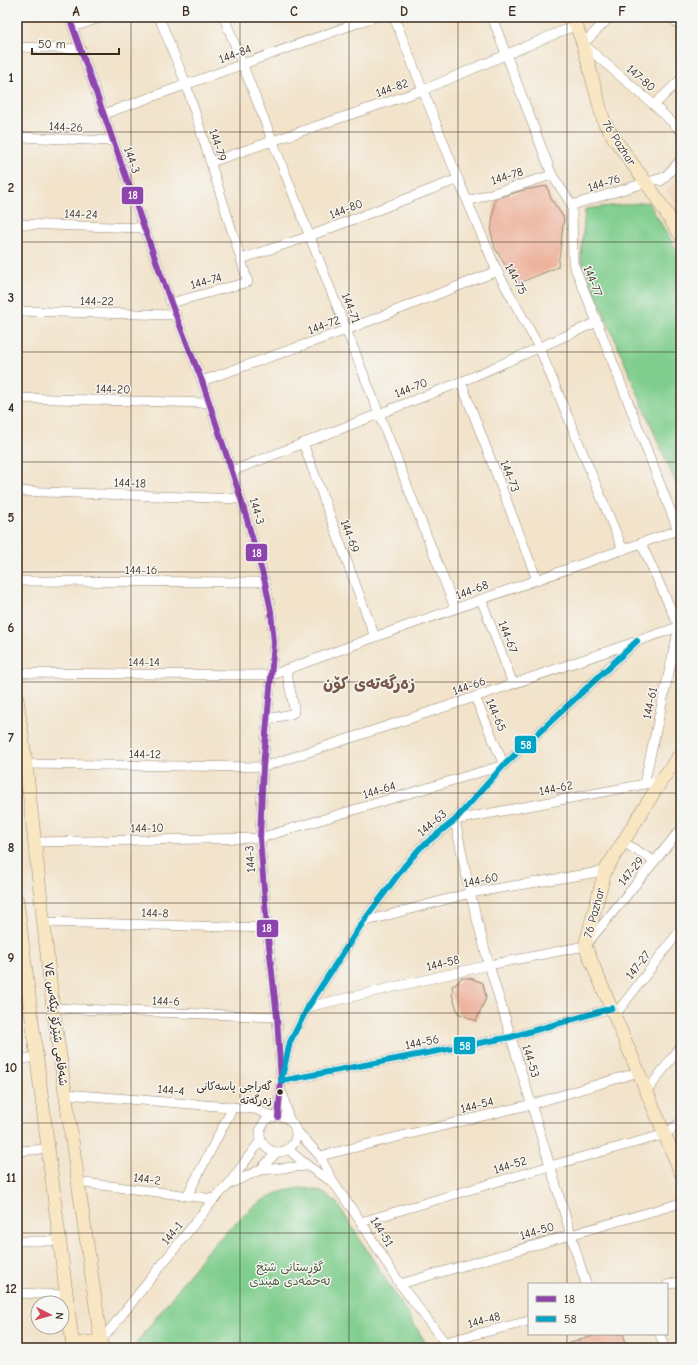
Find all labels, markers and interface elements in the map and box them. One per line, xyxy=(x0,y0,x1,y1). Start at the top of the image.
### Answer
text: A xyxy=(72,4,80,19)
text: B xyxy=(182,4,190,19)
text: C xyxy=(290,4,298,19)
text: D xyxy=(400,4,408,19)
text: E xyxy=(508,4,516,19)
text: F xyxy=(618,4,626,19)
scale bar xyxy=(32,30,119,56)
text: 50 m xyxy=(38,37,66,51)
street label: 144-84 xyxy=(217,42,253,66)
street label: 147-80 xyxy=(624,62,658,94)
text: 1 xyxy=(8,70,14,85)
street label: 144-82 xyxy=(374,76,410,100)
street label: 76 Pazhar xyxy=(599,118,639,168)
street label: 144-26 xyxy=(49,119,83,135)
street label: 144-79 xyxy=(206,127,230,163)
street label: 144-3 xyxy=(121,145,143,175)
street label: 144-78 xyxy=(489,164,525,188)
street label: 144-76 xyxy=(586,171,622,195)
text: 2 xyxy=(8,180,14,195)
line badge: 18 xyxy=(121,186,144,205)
text: 18 xyxy=(128,189,138,202)
street label: 144-80 xyxy=(327,196,365,222)
street label: 144-24 xyxy=(64,206,98,222)
street label: 144-75 xyxy=(502,261,530,297)
street label: 144-77 xyxy=(580,263,606,299)
street label: 144-74 xyxy=(189,270,223,292)
text: 3 xyxy=(8,290,14,305)
street label: 144-71 xyxy=(339,291,363,325)
street label: 144-22 xyxy=(80,294,114,308)
street label: 144-72 xyxy=(306,313,342,337)
street label: 144-70 xyxy=(393,375,429,401)
street label: 144-20 xyxy=(95,381,131,397)
text: 4 xyxy=(8,400,14,415)
street label: 144-73 xyxy=(498,458,522,494)
street label: 144-18 xyxy=(114,475,146,491)
street label: 144-3 xyxy=(247,496,267,526)
text: 5 xyxy=(8,510,15,525)
street label: 144-69 xyxy=(338,518,362,554)
line badge: 18 xyxy=(245,543,268,562)
text: 18 xyxy=(252,547,262,560)
street label: 144-16 xyxy=(125,563,157,577)
street label: 144-68 xyxy=(454,578,490,602)
street label: 144-67 xyxy=(495,619,521,655)
text: 6 xyxy=(8,620,15,635)
street label: 144-14 xyxy=(128,655,160,669)
district label: زەرگەتەی کۆن xyxy=(323,674,415,694)
street label: 144-66 xyxy=(451,674,487,698)
street label: 144-61 xyxy=(640,685,660,720)
street label: 144-65 xyxy=(483,697,509,733)
text: 7 xyxy=(8,730,14,745)
line badge: 58 xyxy=(514,735,537,754)
text: 58 xyxy=(520,739,532,752)
street label: 144-12 xyxy=(129,747,161,761)
street label: 144-64 xyxy=(361,778,397,802)
street label: 144-62 xyxy=(538,778,574,798)
street label: 144-63 xyxy=(415,807,449,839)
street label: 144-10 xyxy=(130,821,164,835)
text: 8 xyxy=(8,840,14,855)
street label: 144-3 xyxy=(242,845,258,873)
street label: 147-29 xyxy=(615,854,647,888)
street label: 144-60 xyxy=(462,870,500,890)
street label: 76 Pazhar xyxy=(581,886,607,939)
street label: 144-8 xyxy=(141,906,169,920)
line badge: 18 xyxy=(256,919,279,938)
text: 18 xyxy=(262,922,272,935)
street label: 147-27 xyxy=(623,948,654,982)
text: 9 xyxy=(8,950,15,965)
street label: 144-58 xyxy=(425,952,461,974)
street label: شەقامی شێرکۆ بێکەس ٧٤ xyxy=(40,961,71,1087)
street label: 144-6 xyxy=(152,994,180,1008)
street label: 144-56 xyxy=(404,1032,440,1052)
line badge: 58 xyxy=(453,1036,476,1055)
text: 58 xyxy=(459,1040,471,1053)
street label: 144-53 xyxy=(519,1043,543,1079)
text: 10 xyxy=(5,1060,17,1075)
place label: گەراجی پاسەکانی زەرگەتە xyxy=(196,1080,272,1107)
street label: 144-4 xyxy=(157,1082,185,1098)
marker: گەراجی پاسەکانی زەرگەتە xyxy=(275,1087,285,1097)
street label: 144-54 xyxy=(459,1094,495,1116)
street label: 144-52 xyxy=(492,1153,528,1177)
text: 11 xyxy=(6,1170,16,1185)
street label: 144-2 xyxy=(133,1170,161,1188)
street label: 144-51 xyxy=(367,1215,397,1250)
street label: 144-1 xyxy=(158,1218,186,1247)
street label: 144-50 xyxy=(518,1219,556,1243)
park label: گۆڕستانی شێخ ئەحمەدی هیندی xyxy=(250,1260,330,1288)
text: 12 xyxy=(5,1281,17,1296)
legend xyxy=(528,1283,668,1335)
text: 18 xyxy=(564,1292,575,1306)
north arrow xyxy=(30,1295,70,1335)
street label: 144-48 xyxy=(466,1309,502,1331)
text: N xyxy=(53,1312,66,1320)
text: 58 xyxy=(564,1312,577,1326)

